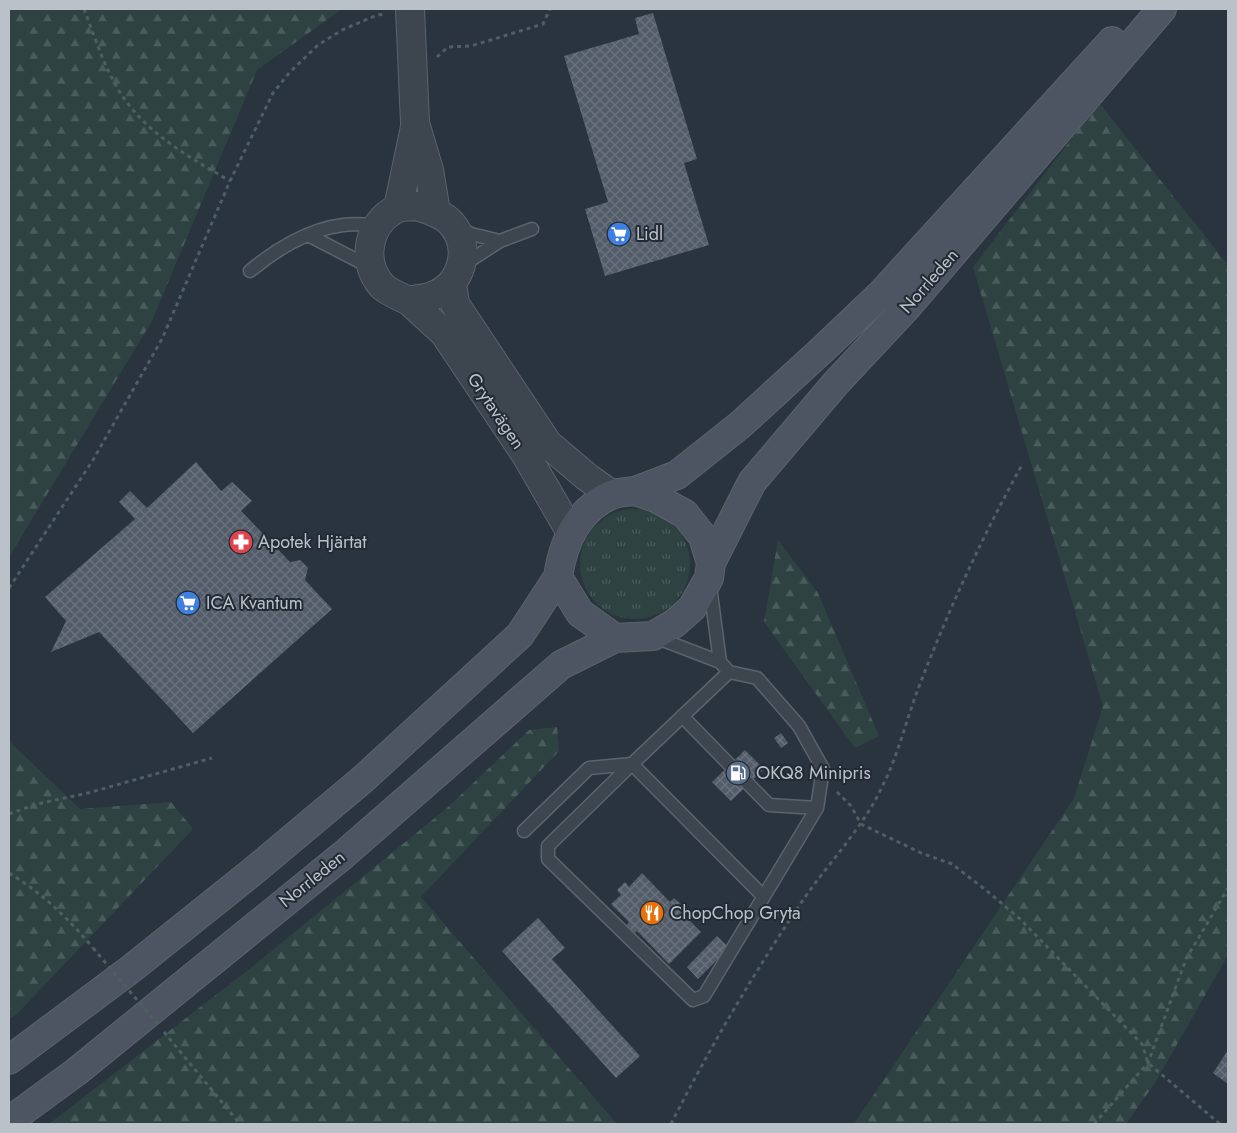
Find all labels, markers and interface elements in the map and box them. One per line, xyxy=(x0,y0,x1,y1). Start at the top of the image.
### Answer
supermarket icon: Lidl xyxy=(606,221,632,247)
place label: Lidl xyxy=(636,221,663,247)
street label: Norrleden xyxy=(893,243,965,319)
street label: Grytavägen xyxy=(461,368,531,454)
pharmacy icon: Apotek Hjärtat xyxy=(228,529,254,555)
place label: Apotek Hjärtat xyxy=(258,529,367,555)
supermarket icon: ICA Kvantum xyxy=(175,590,201,616)
place label: ICA Kvantum xyxy=(206,590,303,616)
fuel station icon: OKQ8 Minipris xyxy=(725,760,751,786)
place label: OKQ8 Minipris xyxy=(756,760,871,786)
street label: Norrleden xyxy=(273,844,351,914)
restaurant icon: ChopChop Gryta xyxy=(639,900,665,926)
place label: ChopChop Gryta xyxy=(670,900,801,926)

